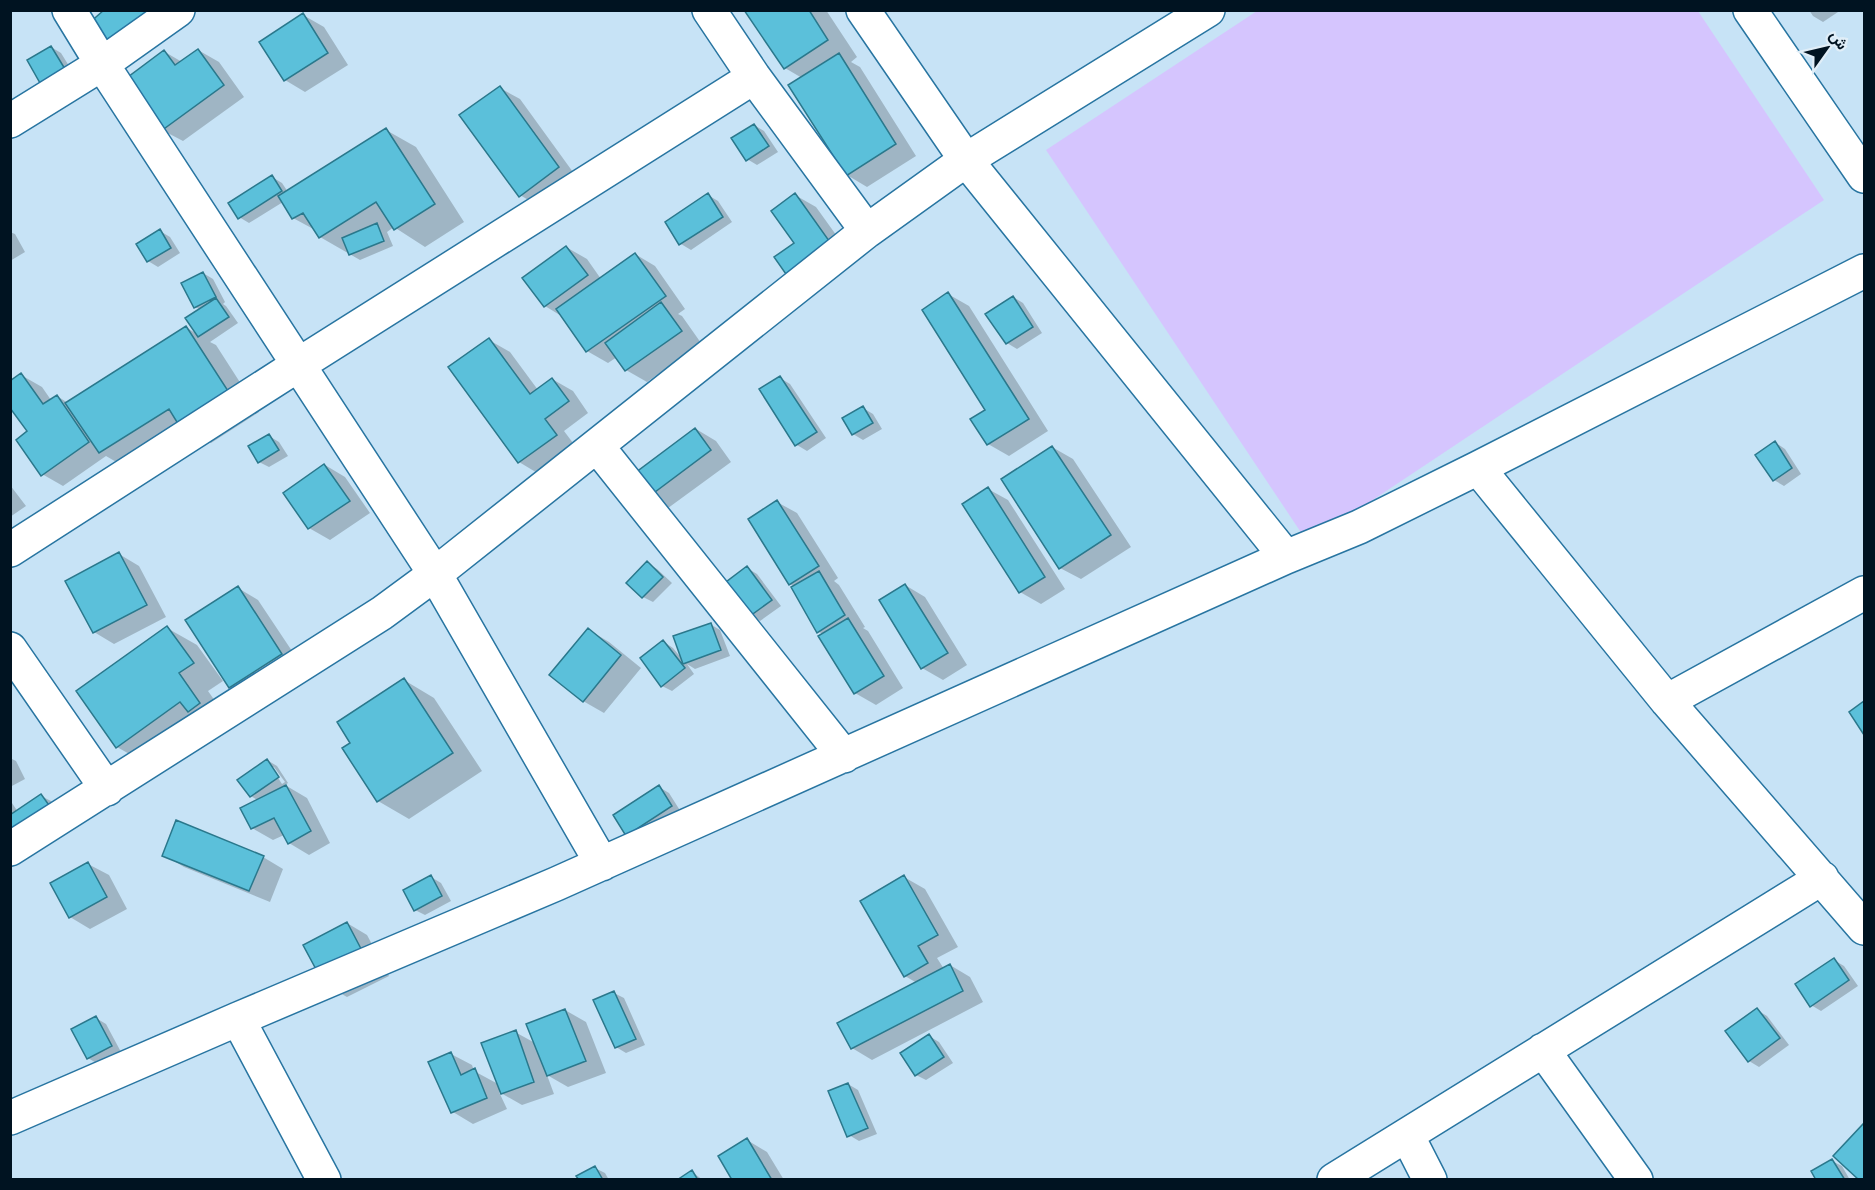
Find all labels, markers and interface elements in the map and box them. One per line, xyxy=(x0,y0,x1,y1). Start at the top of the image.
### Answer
north arrow xyxy=(1797,18,1857,78)
text: ش xyxy=(1824,25,1855,54)

